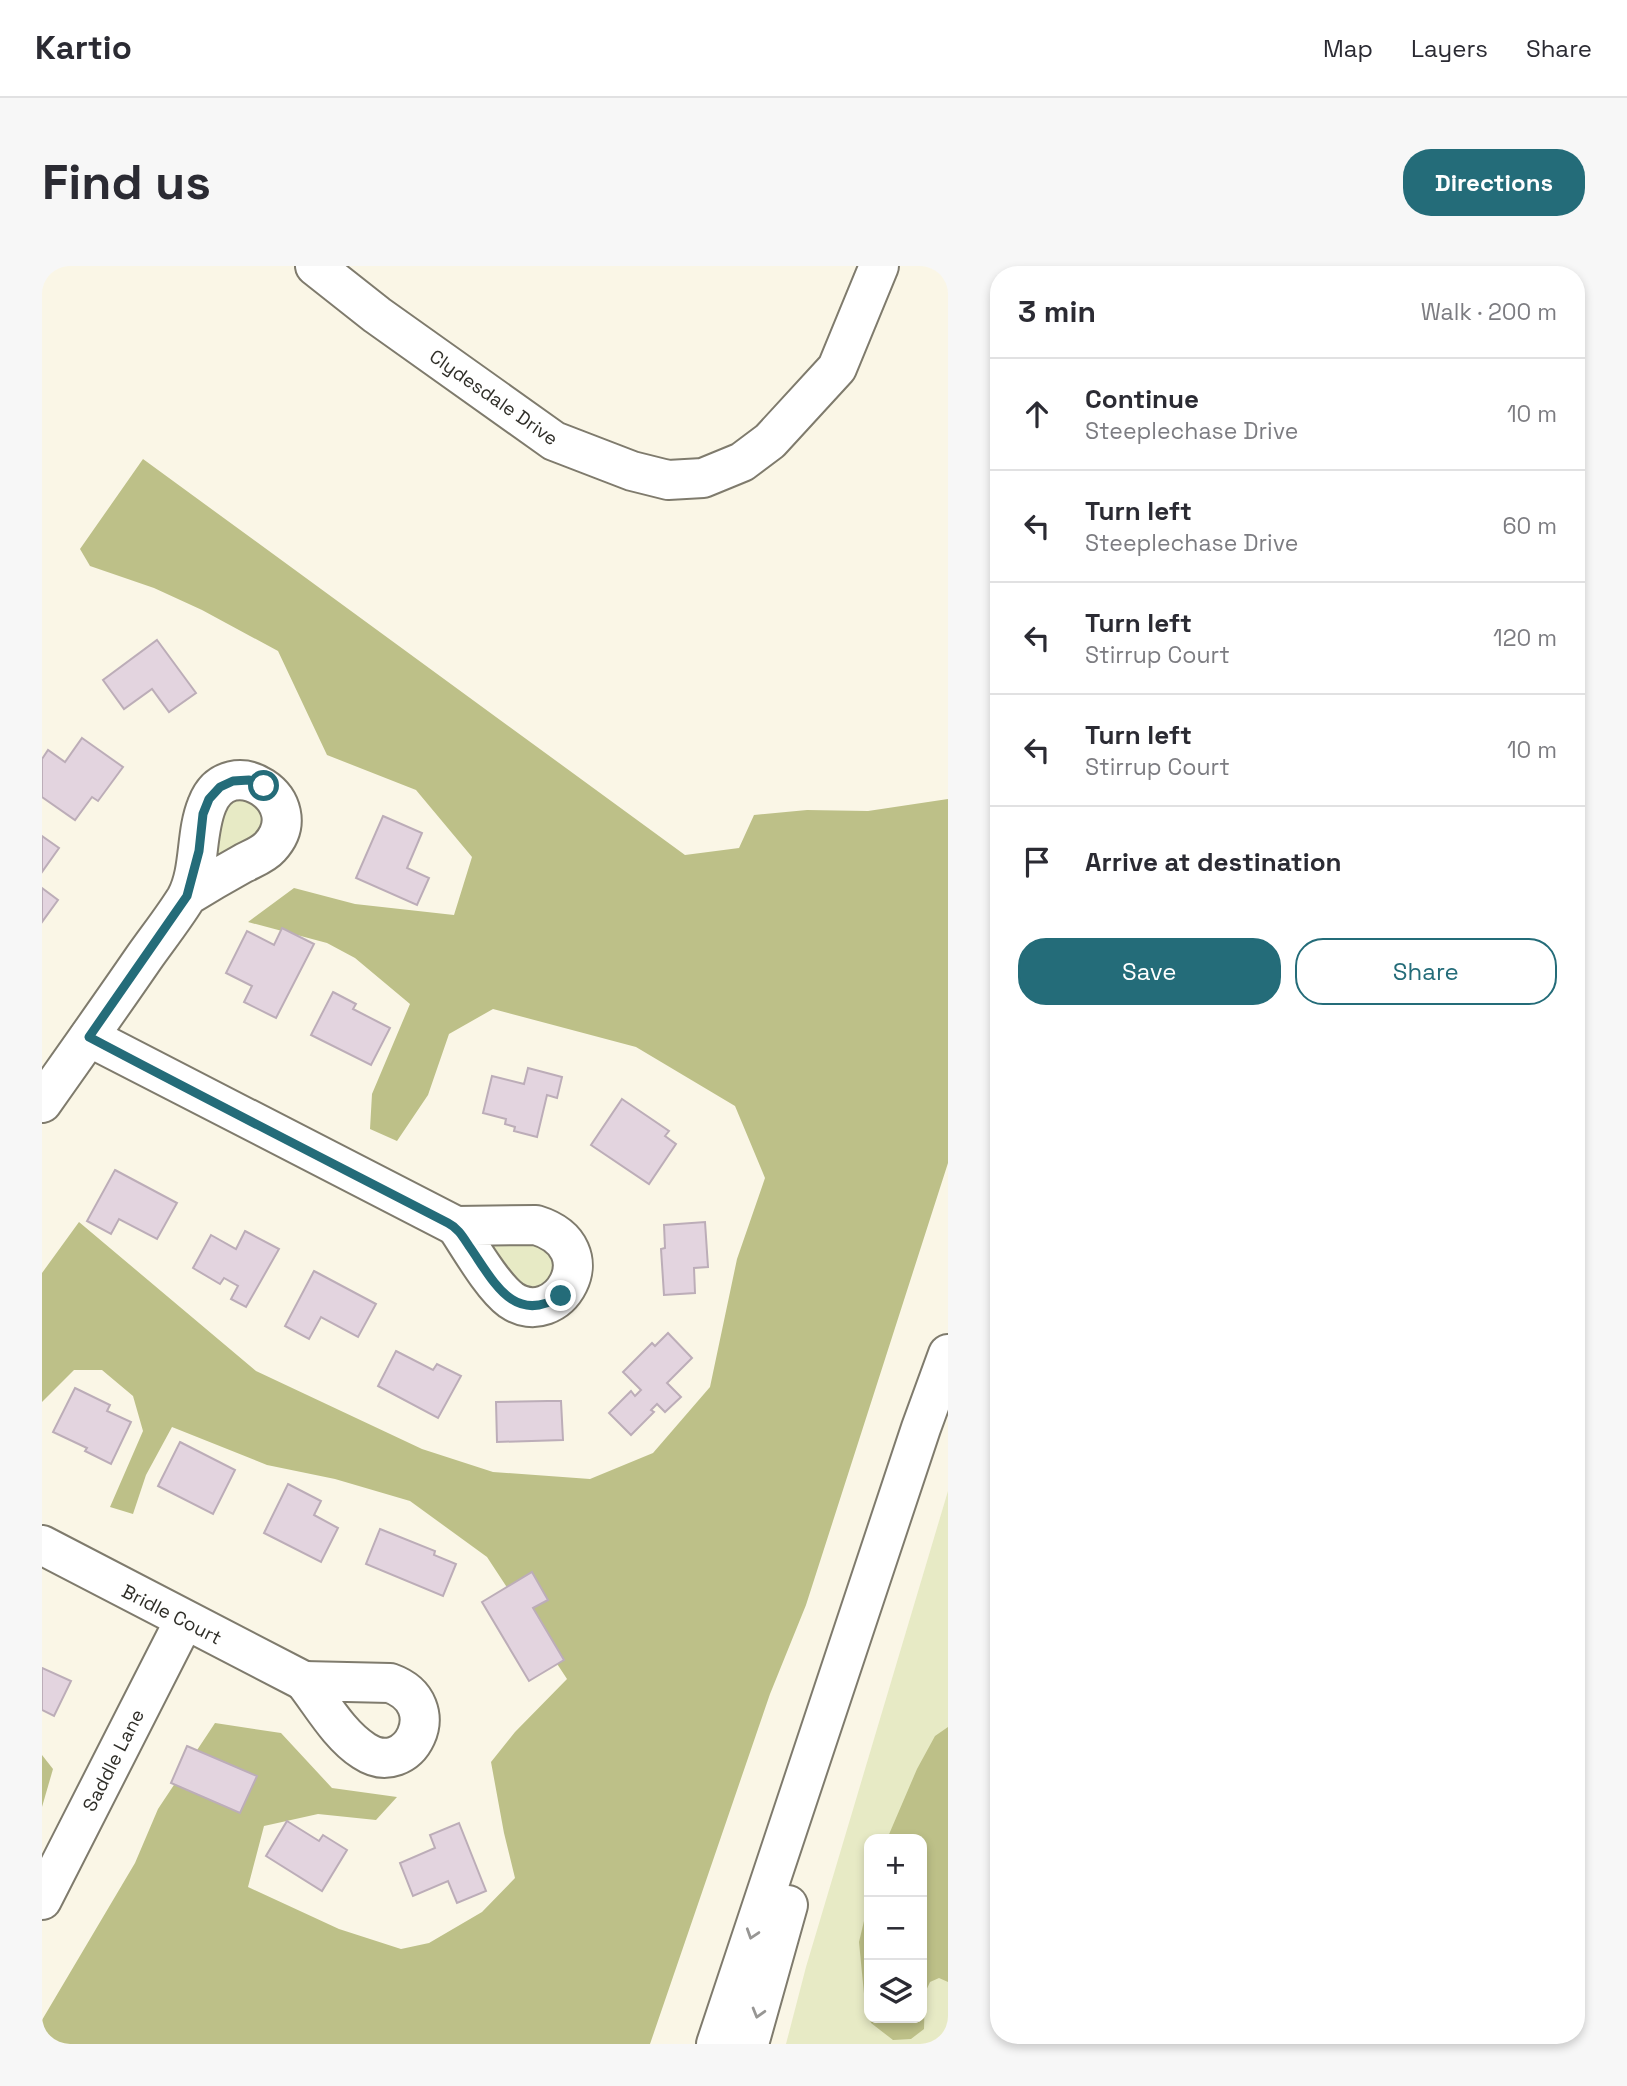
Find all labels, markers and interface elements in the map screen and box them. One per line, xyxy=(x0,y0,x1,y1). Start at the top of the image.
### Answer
text: Kartio xyxy=(35,27,132,69)
text: Map xyxy=(1323,33,1373,64)
text: Layers xyxy=(1411,33,1488,64)
text: Share xyxy=(1526,33,1592,64)
button: Directions xyxy=(1403,149,1585,216)
text: Find us xyxy=(42,151,211,213)
text: 3 min xyxy=(1018,292,1096,331)
text: Walk · 200 m xyxy=(1421,297,1557,327)
street label: Clydesdale Drive xyxy=(425,344,563,451)
text: Continue xyxy=(1085,382,1199,416)
icon: ahead xyxy=(1018,395,1056,433)
text: 10 m xyxy=(1507,399,1557,429)
text: Steeplechase Drive xyxy=(1085,416,1298,446)
text: Turn left xyxy=(1085,494,1192,528)
icon: left xyxy=(1018,507,1056,545)
text: 60 m xyxy=(1502,511,1557,541)
text: Steeplechase Drive xyxy=(1085,528,1298,558)
text: Turn left xyxy=(1085,606,1192,640)
icon: left xyxy=(1018,619,1056,657)
text: 120 m xyxy=(1493,623,1557,653)
text: Stirrup Court xyxy=(1085,640,1230,670)
text: Turn left xyxy=(1085,718,1192,752)
icon: left xyxy=(1018,731,1056,769)
text: 10 m xyxy=(1507,735,1557,765)
text: Stirrup Court xyxy=(1085,752,1230,782)
route start xyxy=(248,770,279,801)
icon: arrive xyxy=(1018,843,1056,881)
text: Arrive at destination xyxy=(1085,845,1342,879)
button: Save xyxy=(1018,938,1281,1005)
button: Share xyxy=(1295,938,1557,1005)
route end xyxy=(545,1280,576,1311)
street label: Bridle Court xyxy=(118,1579,226,1650)
street label: Saddle Lane xyxy=(77,1705,150,1816)
map controls xyxy=(864,1834,927,2023)
button: + xyxy=(864,1834,927,1897)
button: − xyxy=(864,1897,927,1960)
one-way arrow xyxy=(746,1928,760,1940)
button: layers xyxy=(864,1960,927,2023)
one-way arrow xyxy=(751,2006,766,2018)

